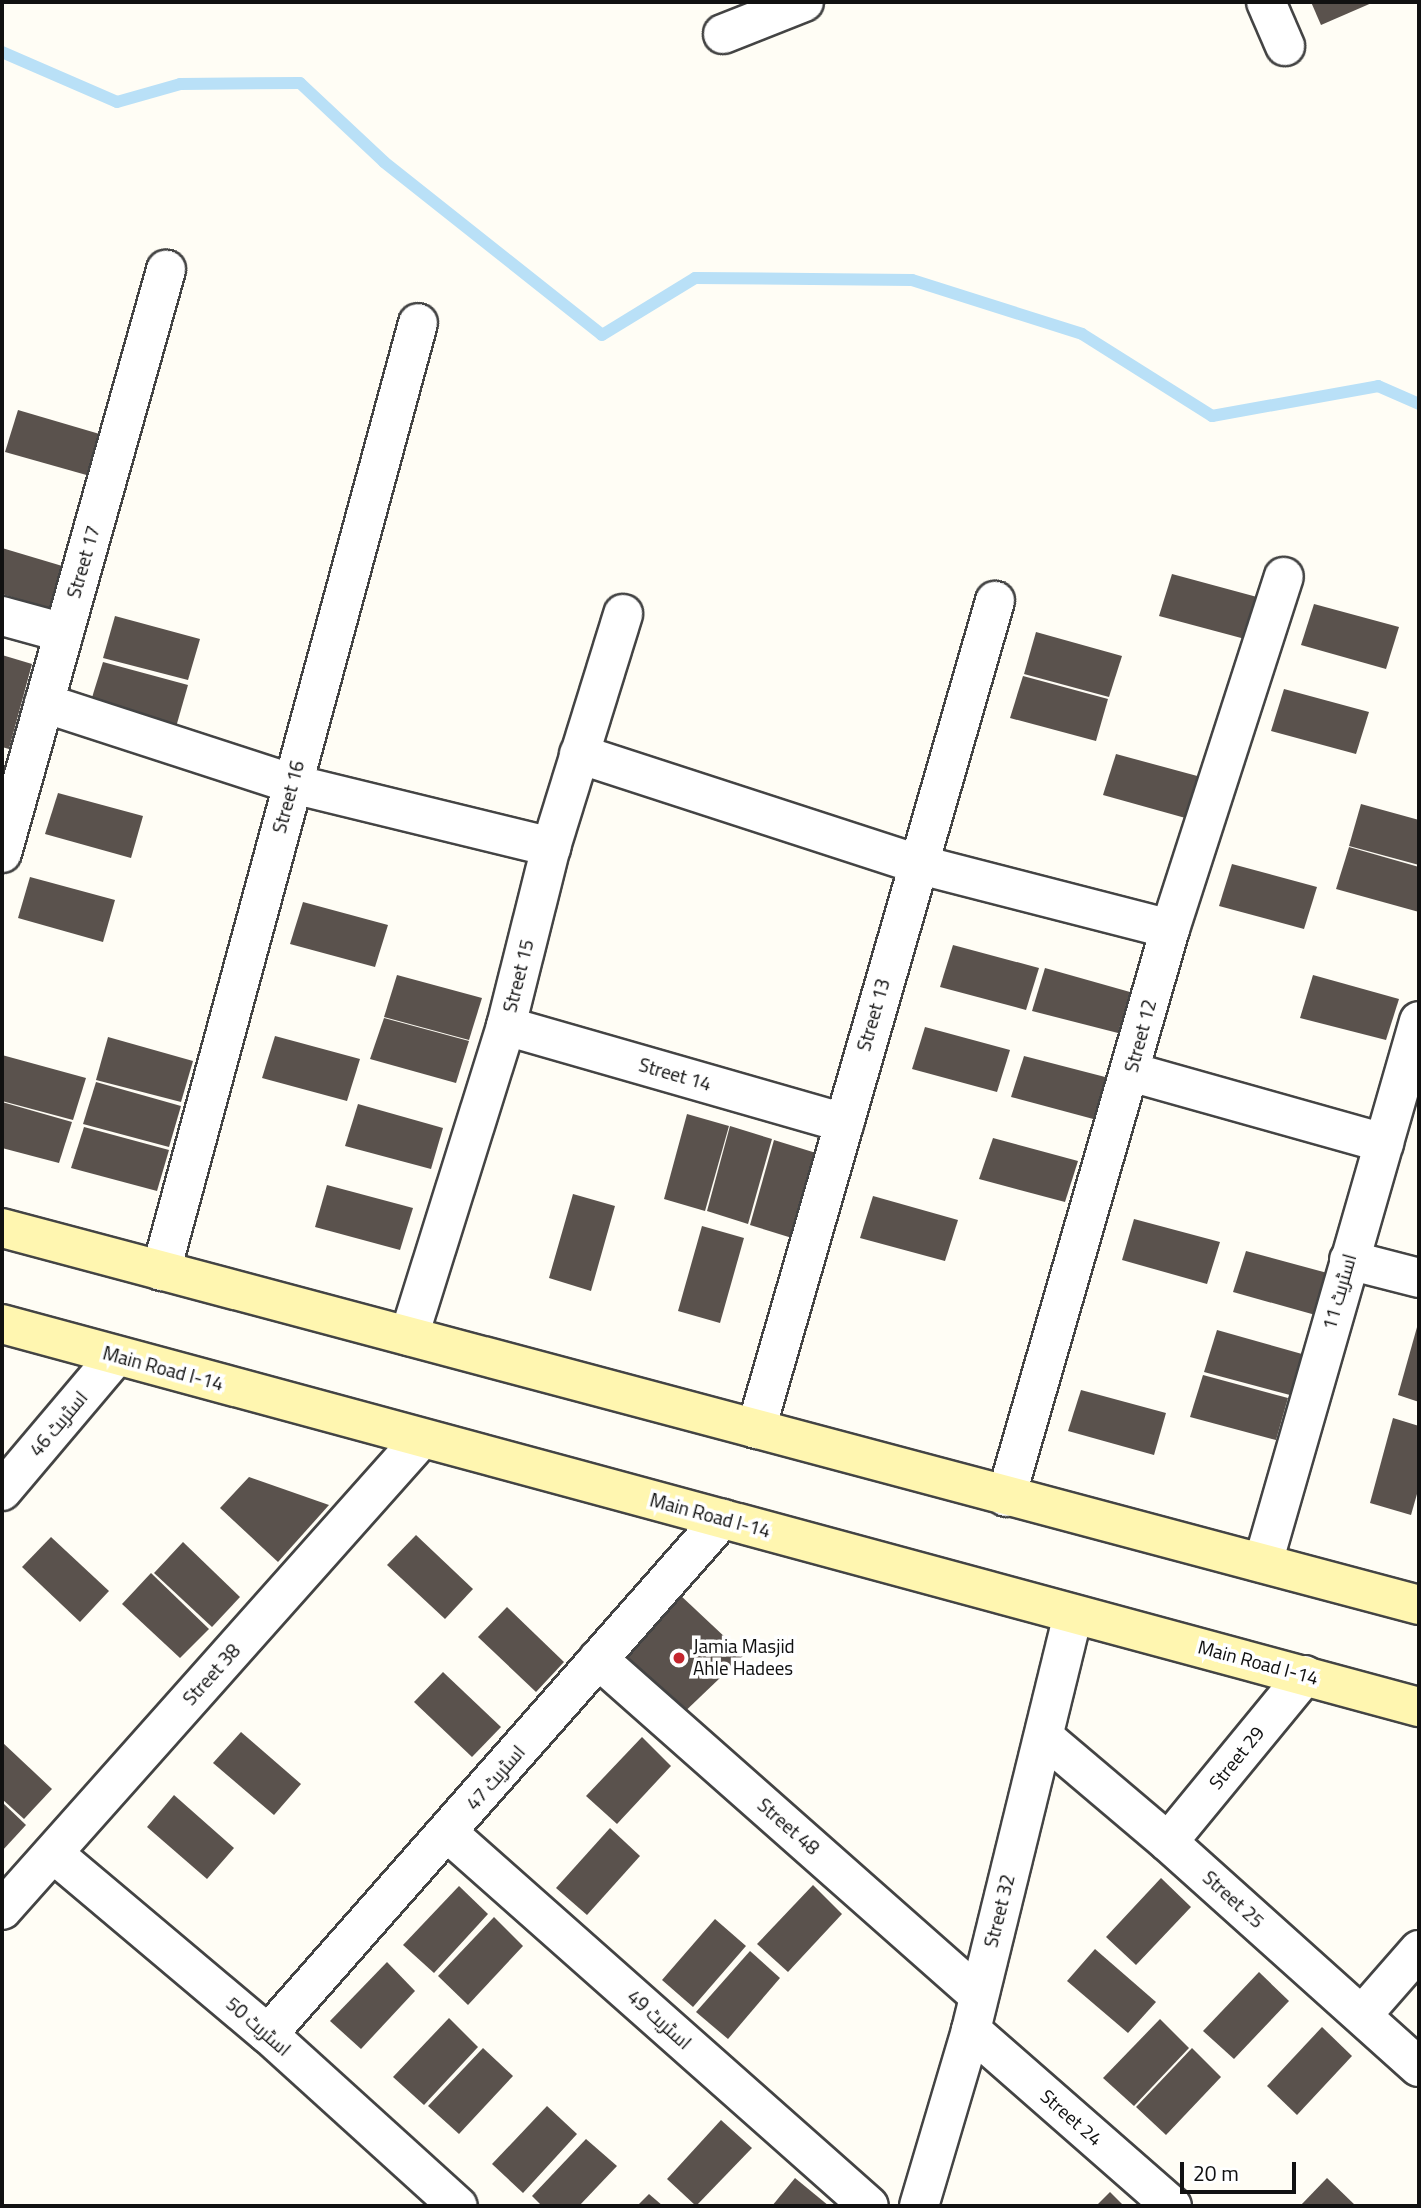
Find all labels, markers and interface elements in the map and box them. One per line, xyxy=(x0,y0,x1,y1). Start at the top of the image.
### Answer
street label: Street 17 xyxy=(63,523,105,601)
street label: Street 16 xyxy=(268,758,310,836)
street label: Street 15 xyxy=(499,937,539,1015)
street label: Street 13 xyxy=(853,976,895,1054)
street label: Street 12 xyxy=(1120,997,1162,1075)
street label: Street 14 xyxy=(636,1054,714,1096)
street label: اسٹریٹ 11 xyxy=(1318,1251,1362,1333)
street label: Main Road I-14 xyxy=(100,1342,226,1396)
street label: اسٹریٹ 46 xyxy=(25,1387,93,1461)
street label: Main Road I-14 xyxy=(647,1489,773,1543)
place label: Jamia Masjid Ahle Hadees xyxy=(693,1636,795,1680)
street label: Main Road I-14 xyxy=(1195,1636,1321,1690)
street label: Street 38 xyxy=(179,1640,245,1710)
marker: Jamia Masjid Ahle Hadees xyxy=(671,1650,687,1666)
street label: Street 29 xyxy=(1205,1722,1269,1794)
street label: اسٹریٹ 47 xyxy=(462,1741,530,1815)
street label: Street 48 xyxy=(752,1794,824,1860)
street label: Street 25 xyxy=(1198,1867,1268,1933)
street label: Street 32 xyxy=(980,1872,1020,1950)
street label: اسٹریٹ 49 xyxy=(622,1985,696,2055)
street label: اسٹریٹ 50 xyxy=(221,1993,295,2061)
street label: Street 24 xyxy=(1035,2085,1107,2151)
scale bar xyxy=(1183,2148,1298,2192)
text: 20 m xyxy=(1193,2154,1239,2193)

